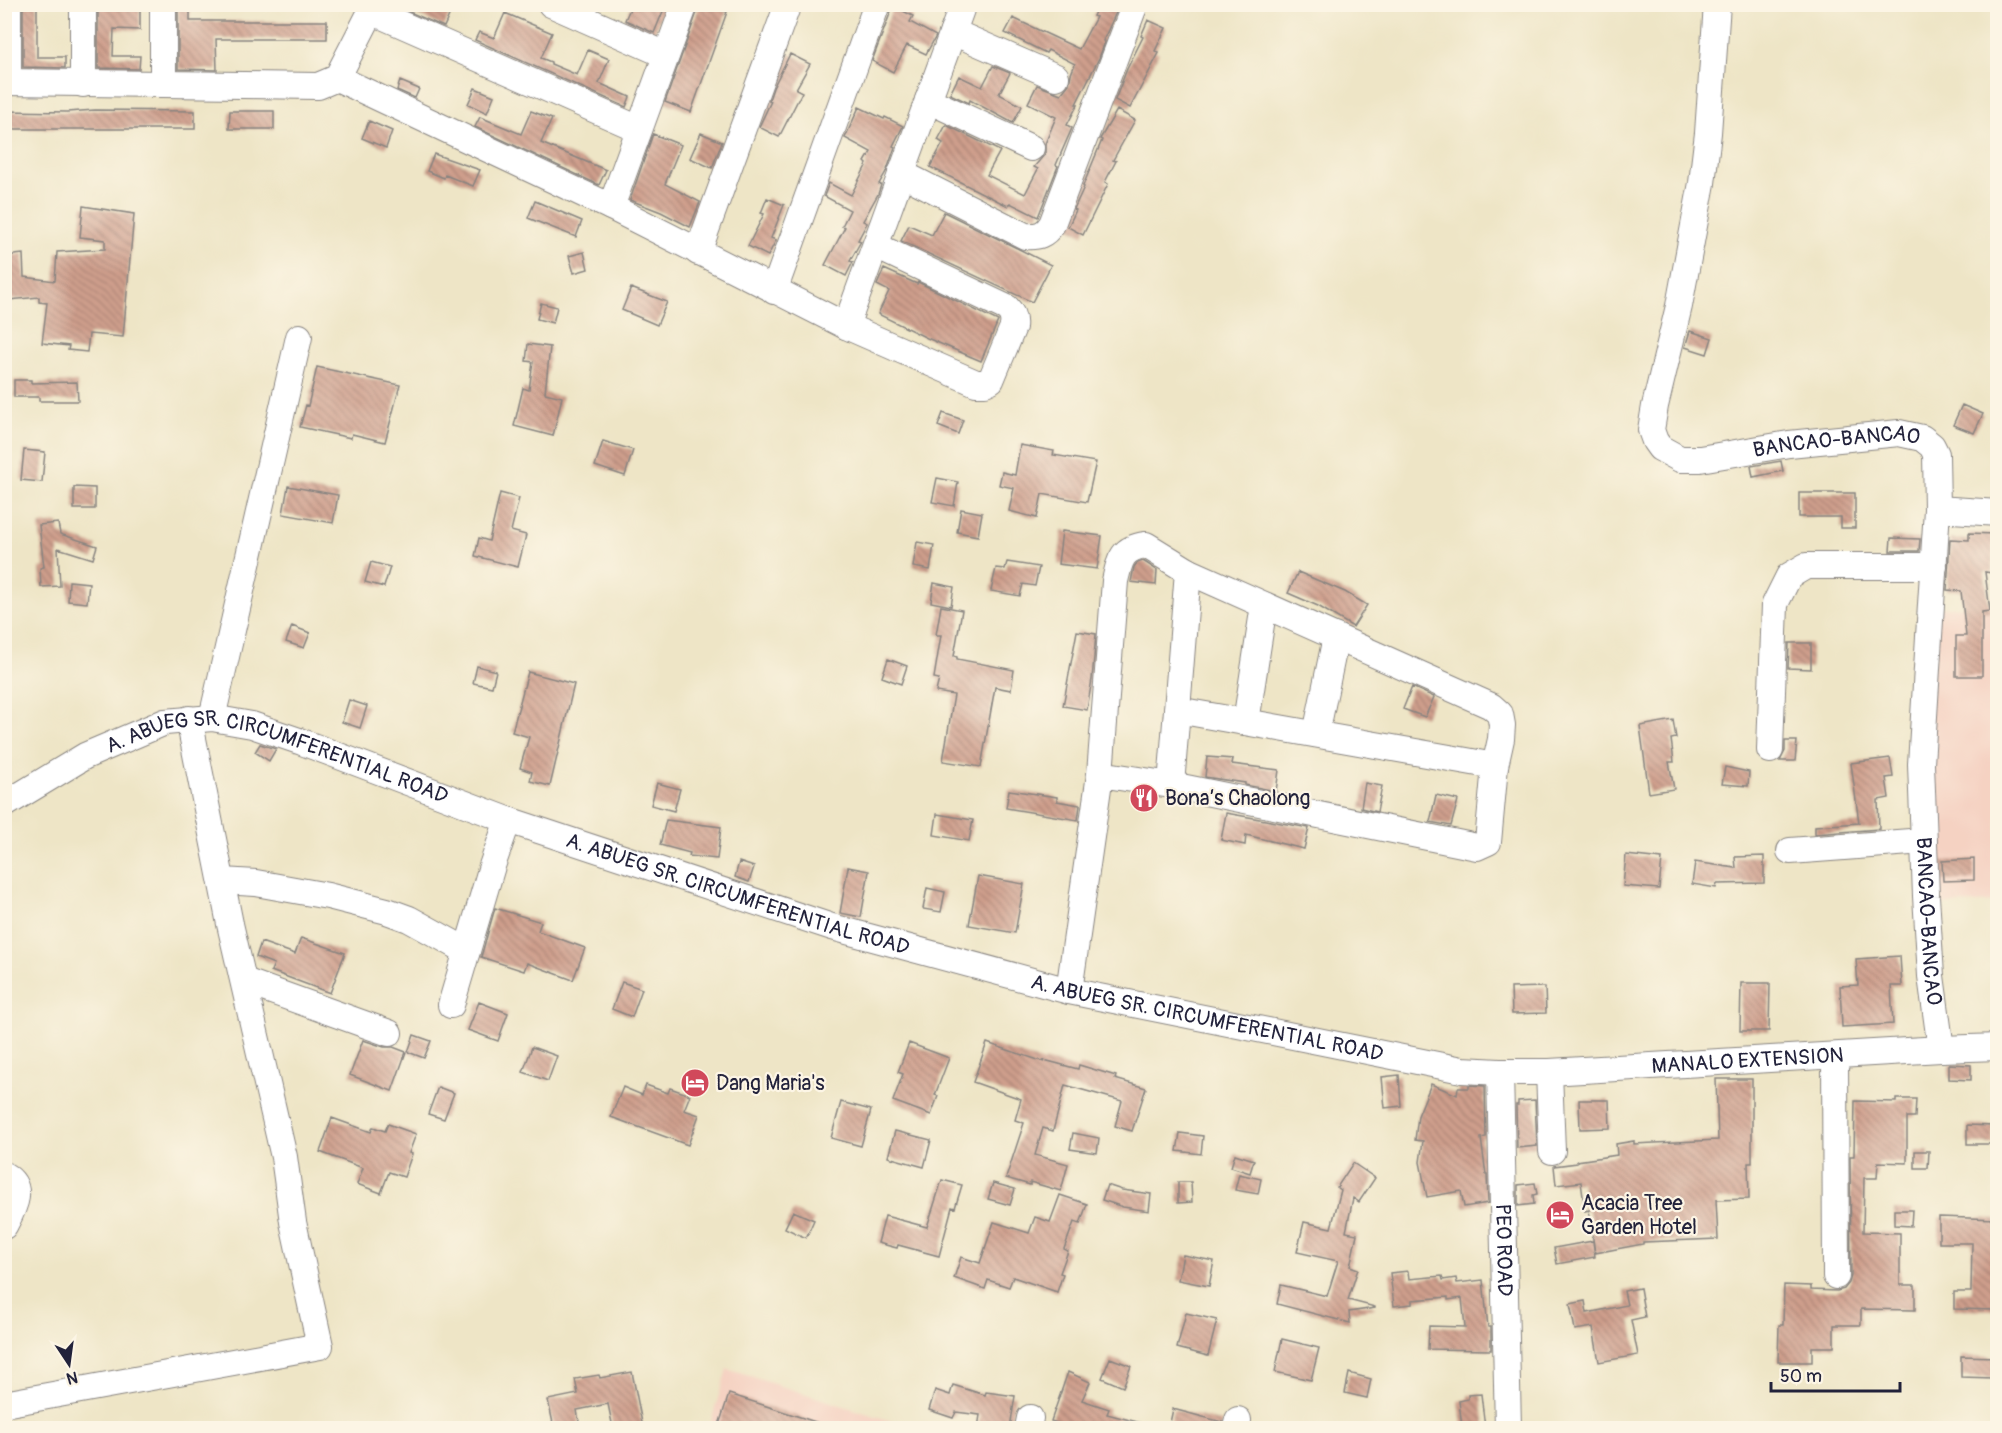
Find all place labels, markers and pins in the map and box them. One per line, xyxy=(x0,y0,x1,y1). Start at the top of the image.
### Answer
restaurant icon: Bona’s Chaolong xyxy=(1128,782,1160,814)
place label: Bona’s Chaolong xyxy=(1165,785,1310,812)
hotel icon: Dang Maria's xyxy=(679,1067,711,1099)
place label: Dang Maria's xyxy=(716,1070,825,1097)
place label: Acacia Tree Garden Hotel xyxy=(1581,1190,1697,1241)
hotel icon: Acacia Tree Garden Hotel xyxy=(1544,1199,1576,1231)

